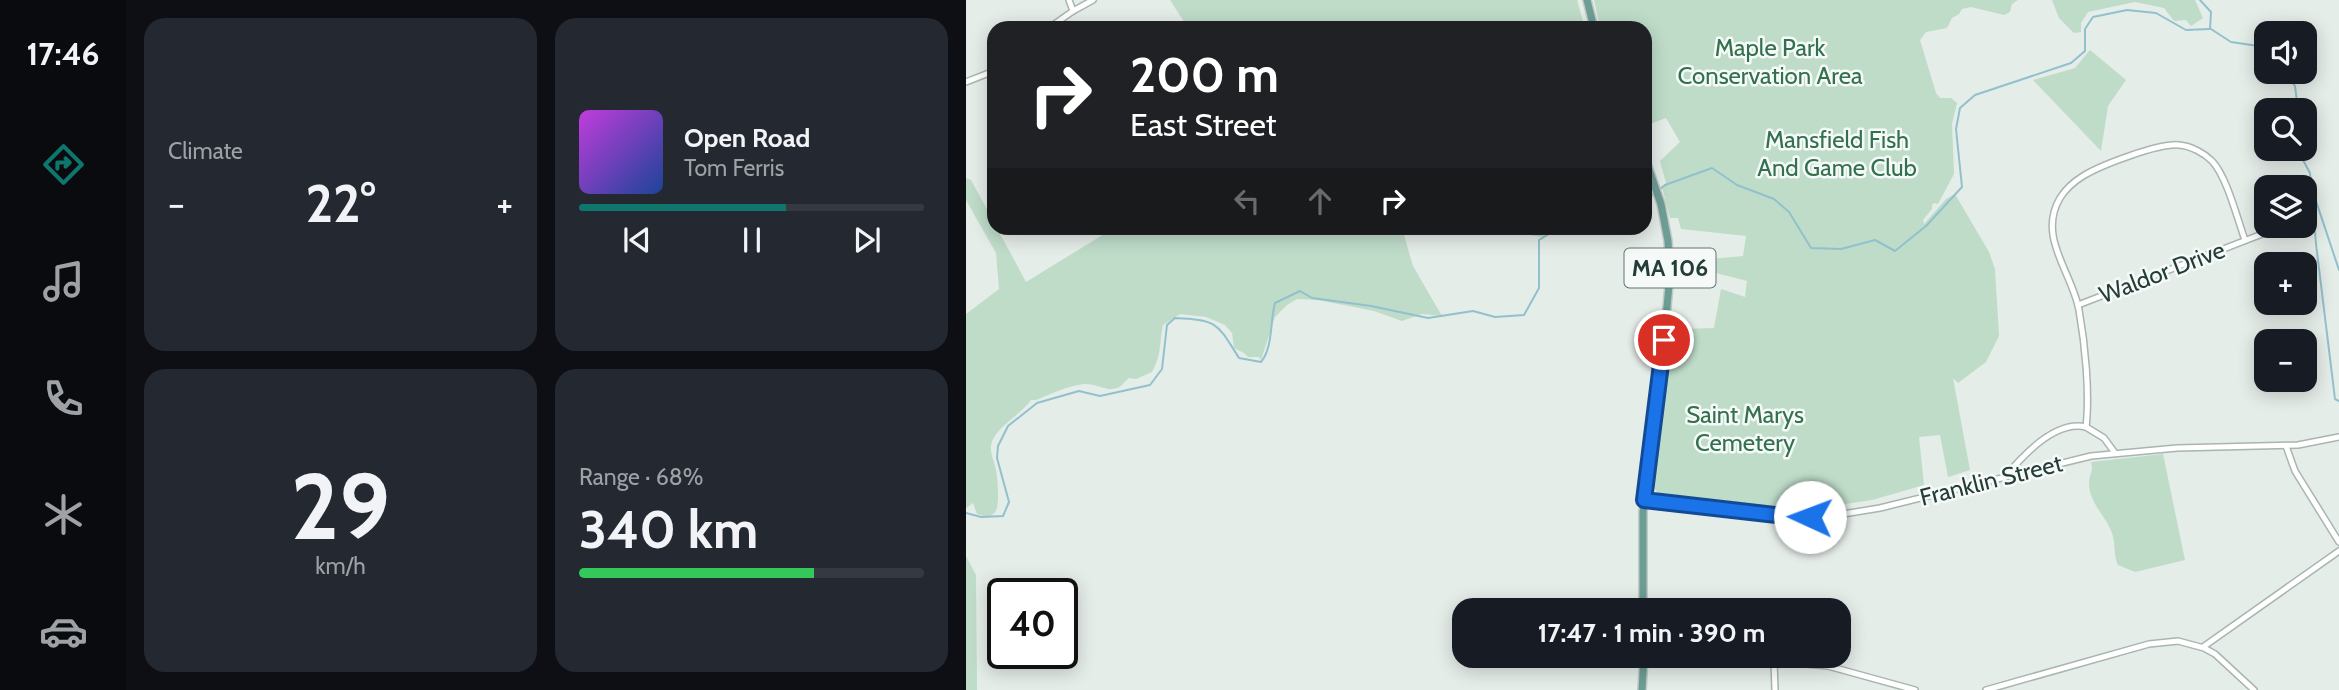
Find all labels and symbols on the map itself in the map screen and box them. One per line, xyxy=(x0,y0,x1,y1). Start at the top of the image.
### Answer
park label: Maple Park Conservation Area xyxy=(1678,33,1863,90)
park label: Mansfield Fish And Game Club xyxy=(1757,125,1917,182)
street label: Waldor Drive xyxy=(2095,235,2229,309)
road number: MA 106 xyxy=(1624,248,1716,288)
pin xyxy=(1634,310,1694,370)
park label: Saint Marys Cemetery xyxy=(1686,400,1804,457)
street label: Franklin Street xyxy=(1917,448,2065,512)
position arrow xyxy=(1773,480,1847,554)
speed limit sign: 40 xyxy=(987,578,1078,669)

